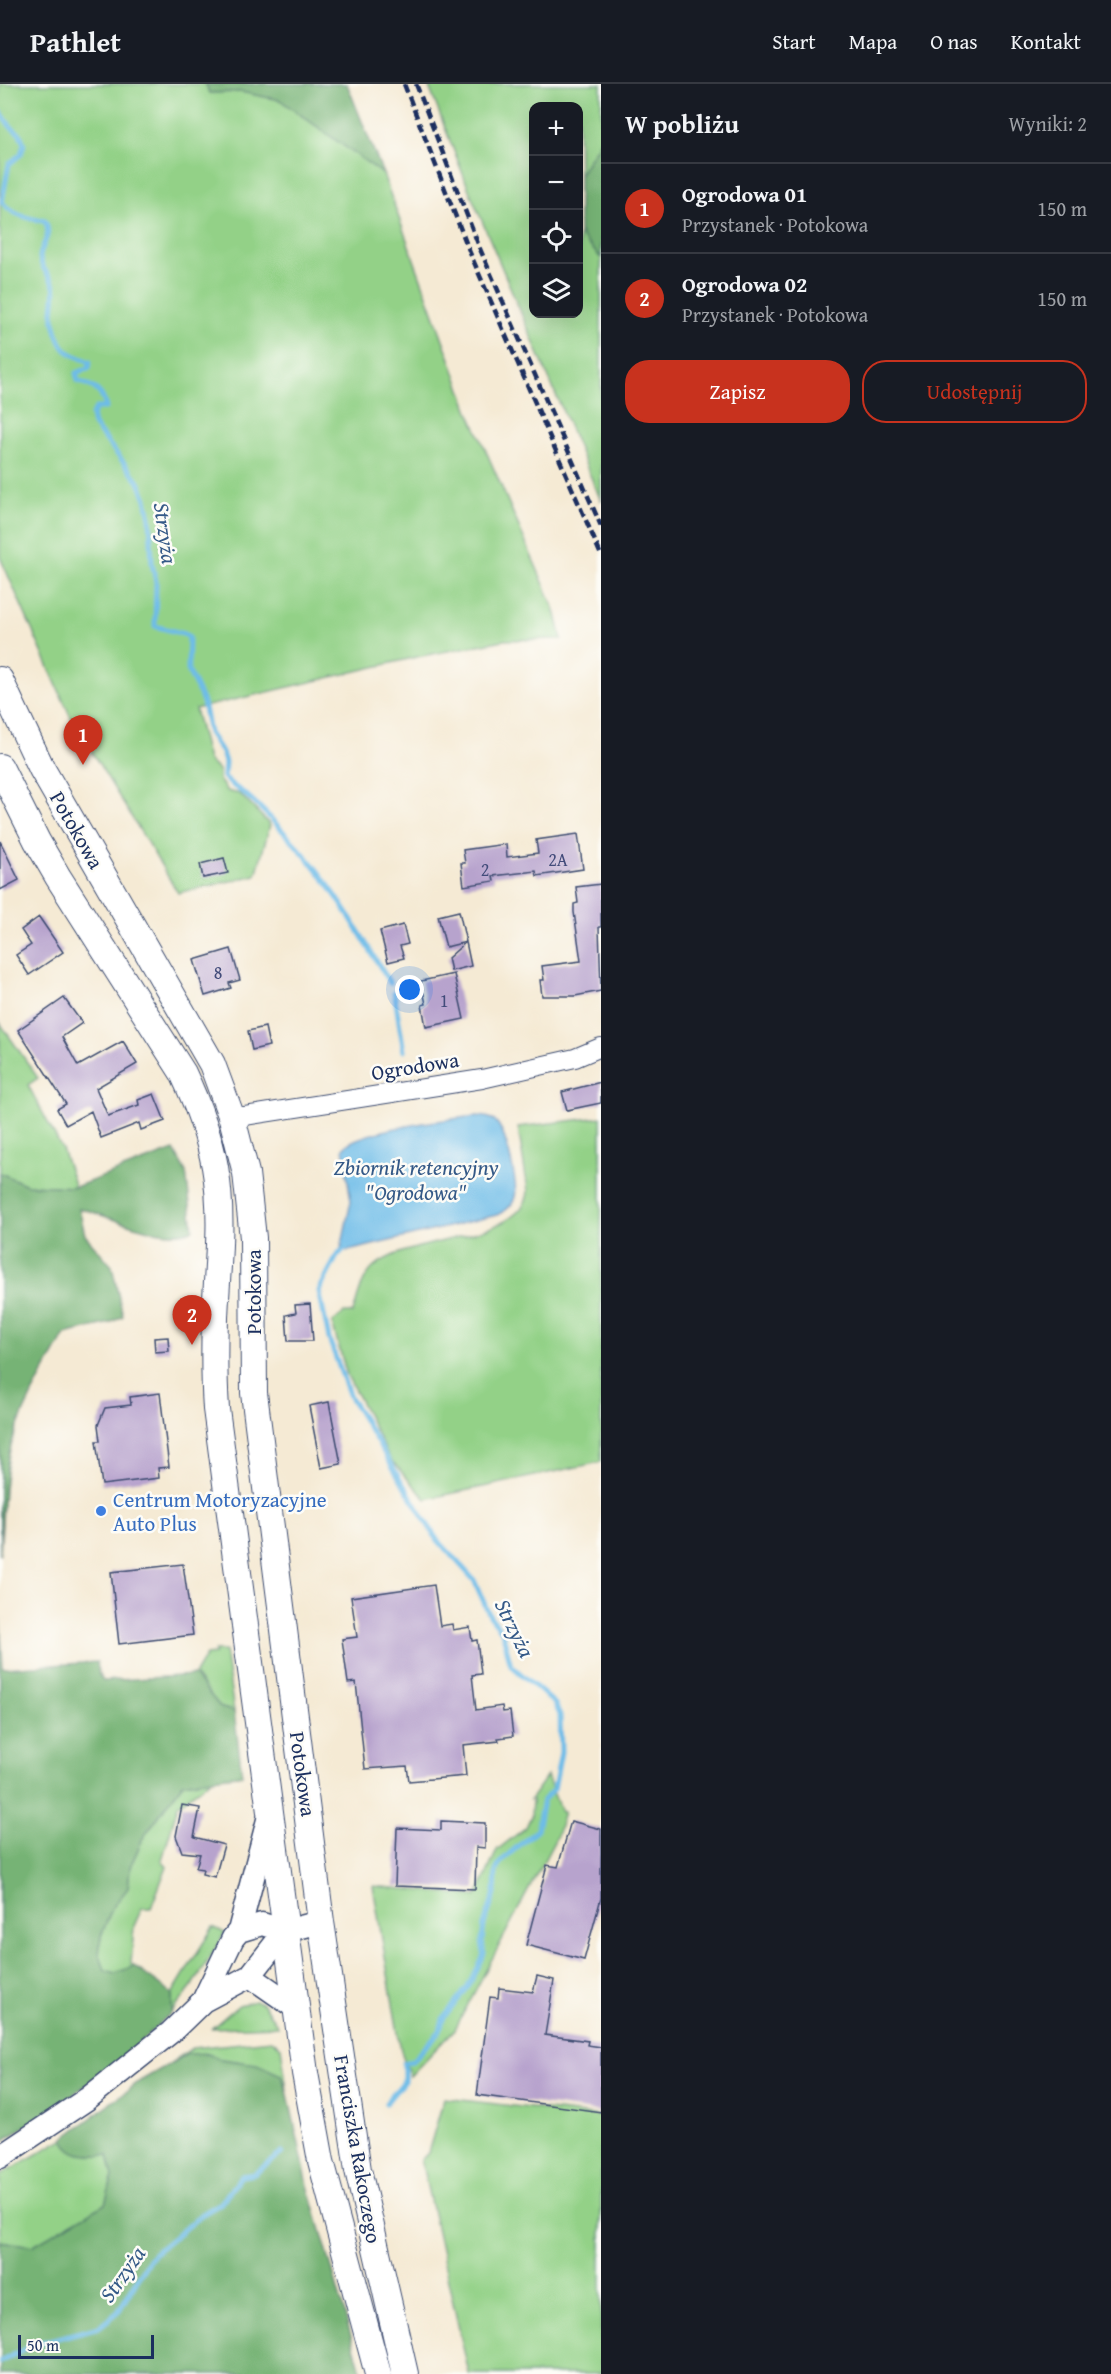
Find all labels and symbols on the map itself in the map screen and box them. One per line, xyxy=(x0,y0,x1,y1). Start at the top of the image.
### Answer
water label: Strzyża xyxy=(146,500,186,566)
pin: 1 xyxy=(64,716,103,765)
street label: Potokowa xyxy=(42,785,112,875)
house number: 2A xyxy=(548,846,568,873)
house number: 2 xyxy=(481,856,489,883)
house number: 8 xyxy=(214,959,222,986)
your location xyxy=(395,975,424,1004)
house number: 1 xyxy=(440,987,448,1014)
street label: Ogrodowa xyxy=(369,1044,461,1088)
water label: Zbiornik retencyjny "Ogrodowa" xyxy=(333,1151,499,1208)
street label: Potokowa xyxy=(238,1249,269,1335)
pin: 2 xyxy=(172,1296,212,1345)
place label: Centrum Motoryzacyjne Auto Plus xyxy=(113,1484,327,1539)
marker: Centrum Motoryzacyjne Auto Plus xyxy=(94,1504,108,1518)
water label: Strzyża xyxy=(487,1593,543,1663)
street label: Potokowa xyxy=(282,1730,324,1818)
street label: Franciszka Rakoczego xyxy=(326,2052,390,2246)
water label: Strzyża xyxy=(91,2239,153,2309)
scale bar xyxy=(18,2332,154,2360)

